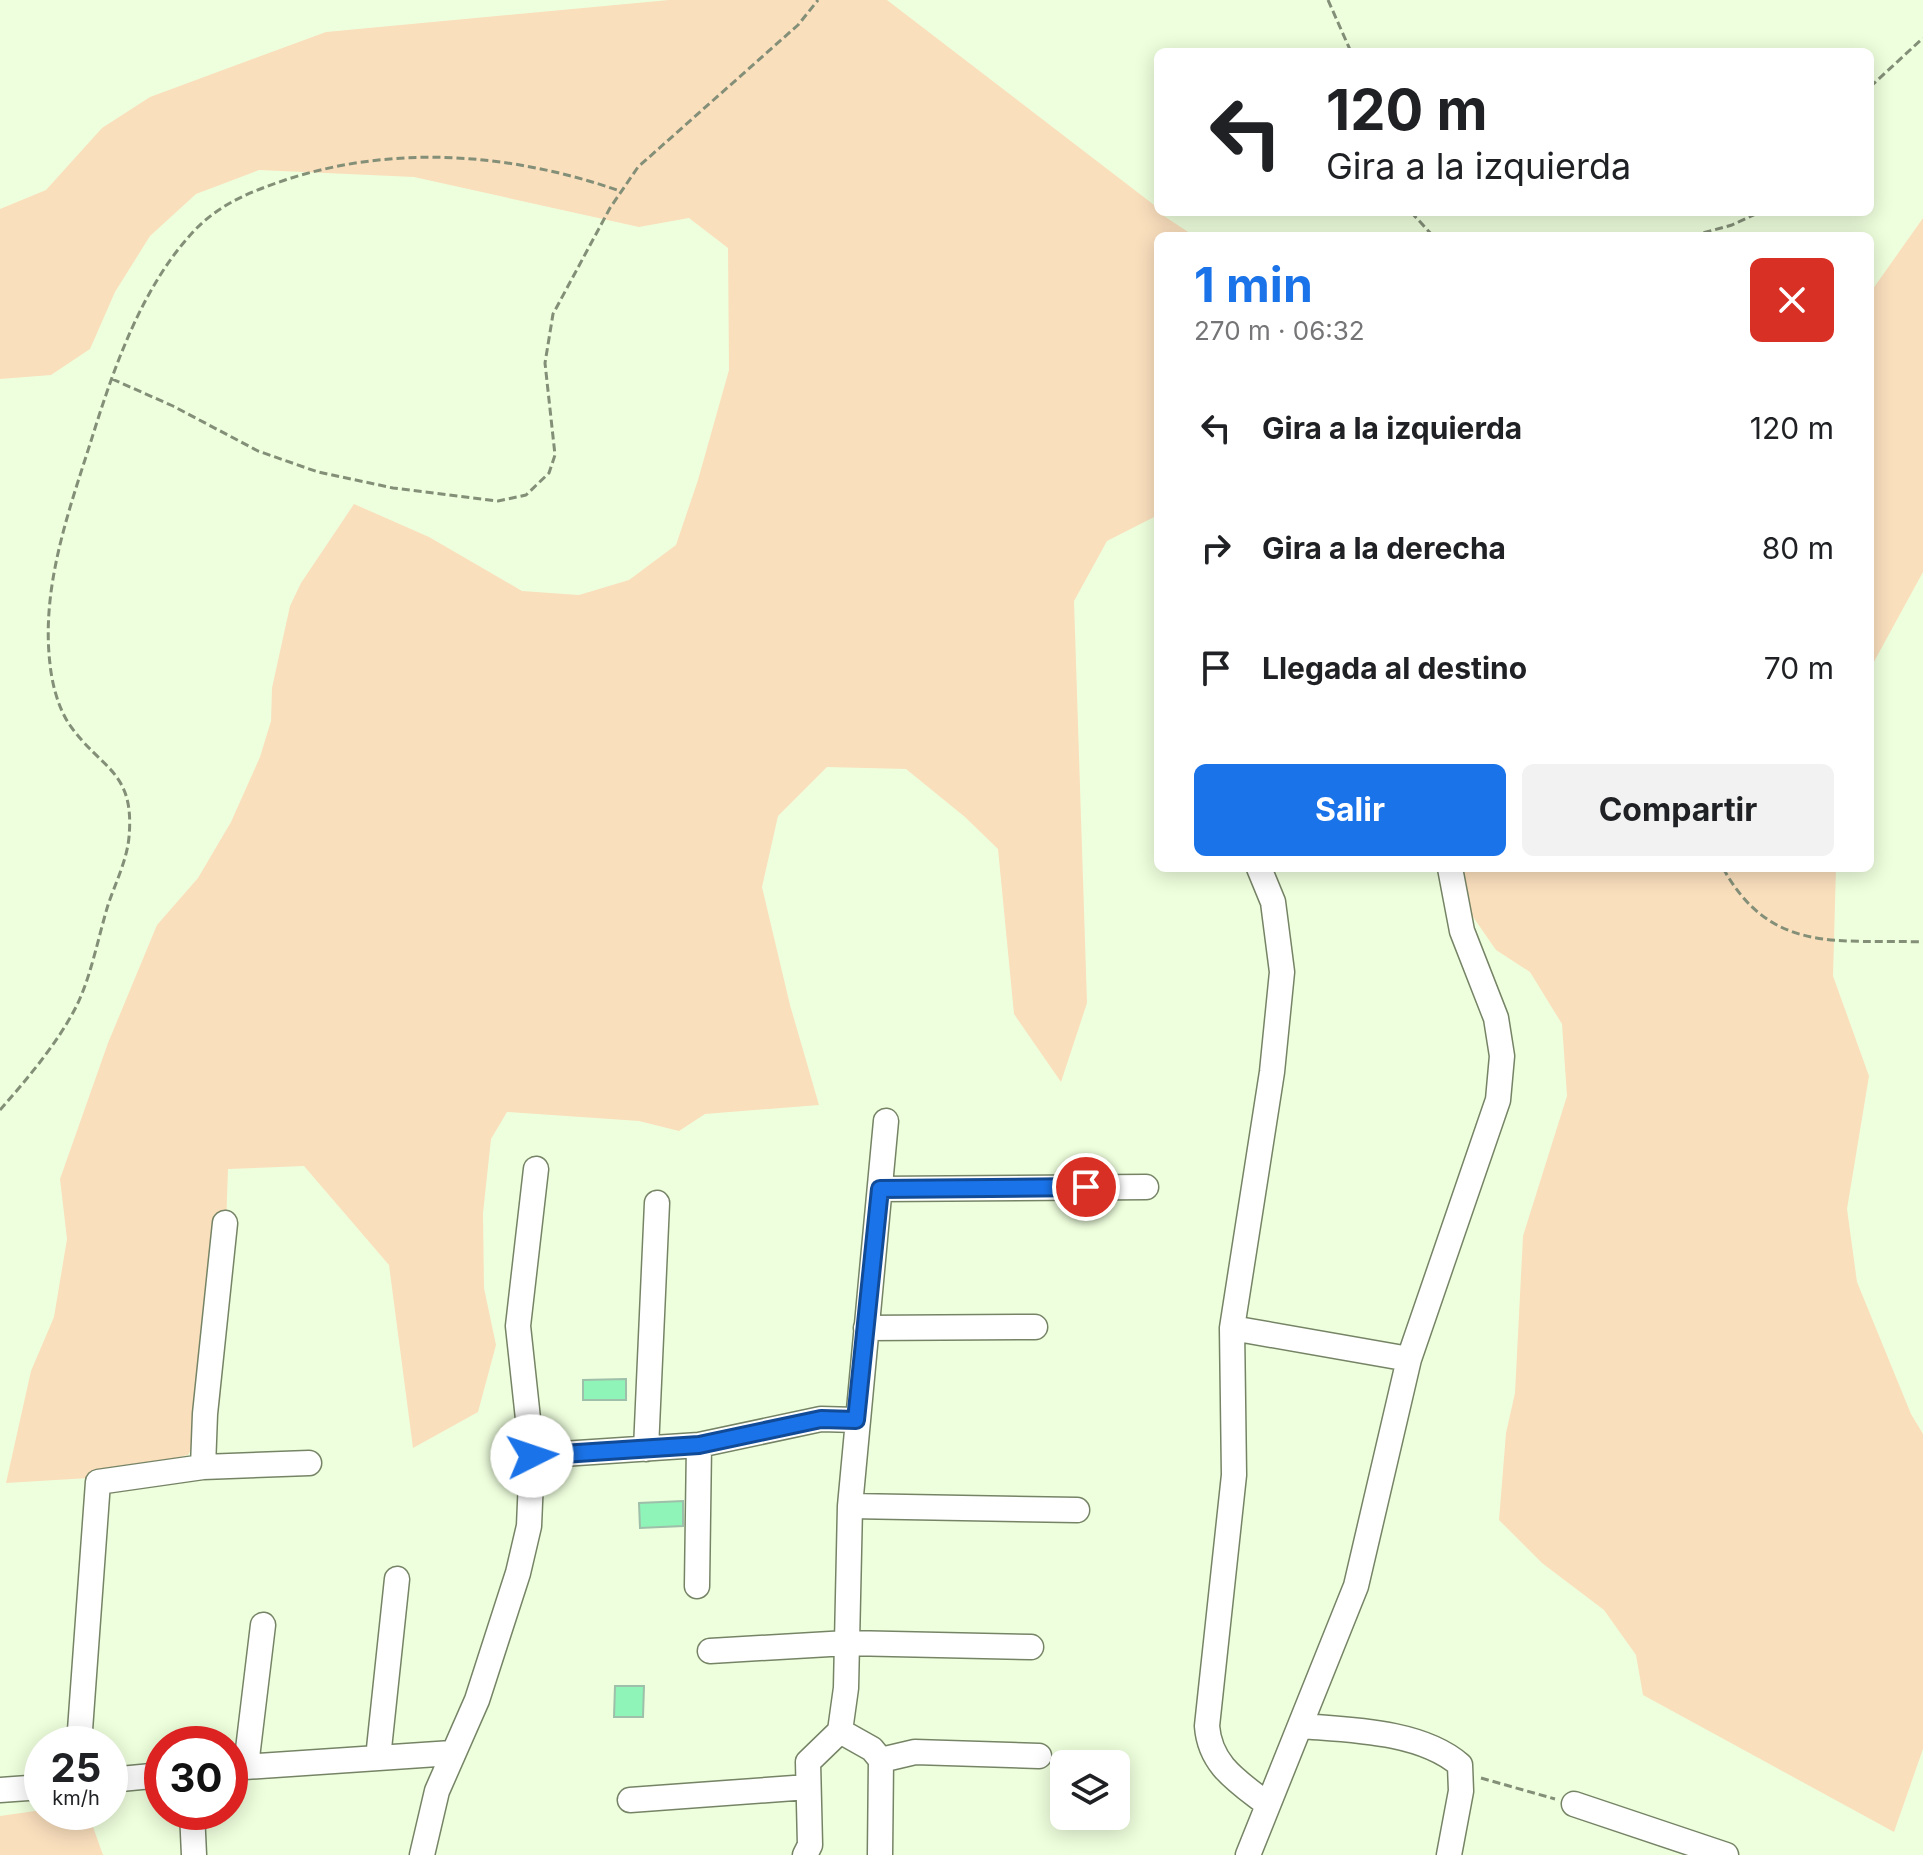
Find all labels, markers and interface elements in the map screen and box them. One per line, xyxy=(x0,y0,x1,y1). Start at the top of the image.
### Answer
text: 120 m xyxy=(1326,76,1488,144)
icon: left xyxy=(1194,80,1298,184)
text: Gira a la izquierda xyxy=(1326,144,1631,188)
text: 1 min xyxy=(1194,255,1313,314)
button: close xyxy=(1750,258,1834,342)
text: 270 m · 06:32 xyxy=(1194,315,1365,346)
icon: left xyxy=(1194,406,1238,450)
text: Gira a la izquierda xyxy=(1262,410,1522,446)
text: 120 m xyxy=(1750,410,1834,446)
icon: right xyxy=(1194,526,1238,570)
text: Gira a la derecha xyxy=(1262,530,1506,566)
text: 80 m xyxy=(1762,530,1834,566)
icon: arrive xyxy=(1194,646,1238,690)
text: Llegada al destino xyxy=(1262,650,1527,686)
text: 70 m xyxy=(1764,650,1834,686)
button: Salir xyxy=(1194,764,1506,856)
button: Compartir xyxy=(1522,764,1834,856)
pin xyxy=(1052,1153,1120,1221)
icon: arrive xyxy=(1064,1165,1108,1209)
position arrow xyxy=(490,1414,574,1498)
speed limit sign: 30 xyxy=(144,1726,248,1830)
text: 25 xyxy=(51,1743,101,1792)
map controls xyxy=(1050,1750,1130,1830)
button: layers xyxy=(1050,1750,1130,1830)
text: km/h xyxy=(52,1786,100,1810)

